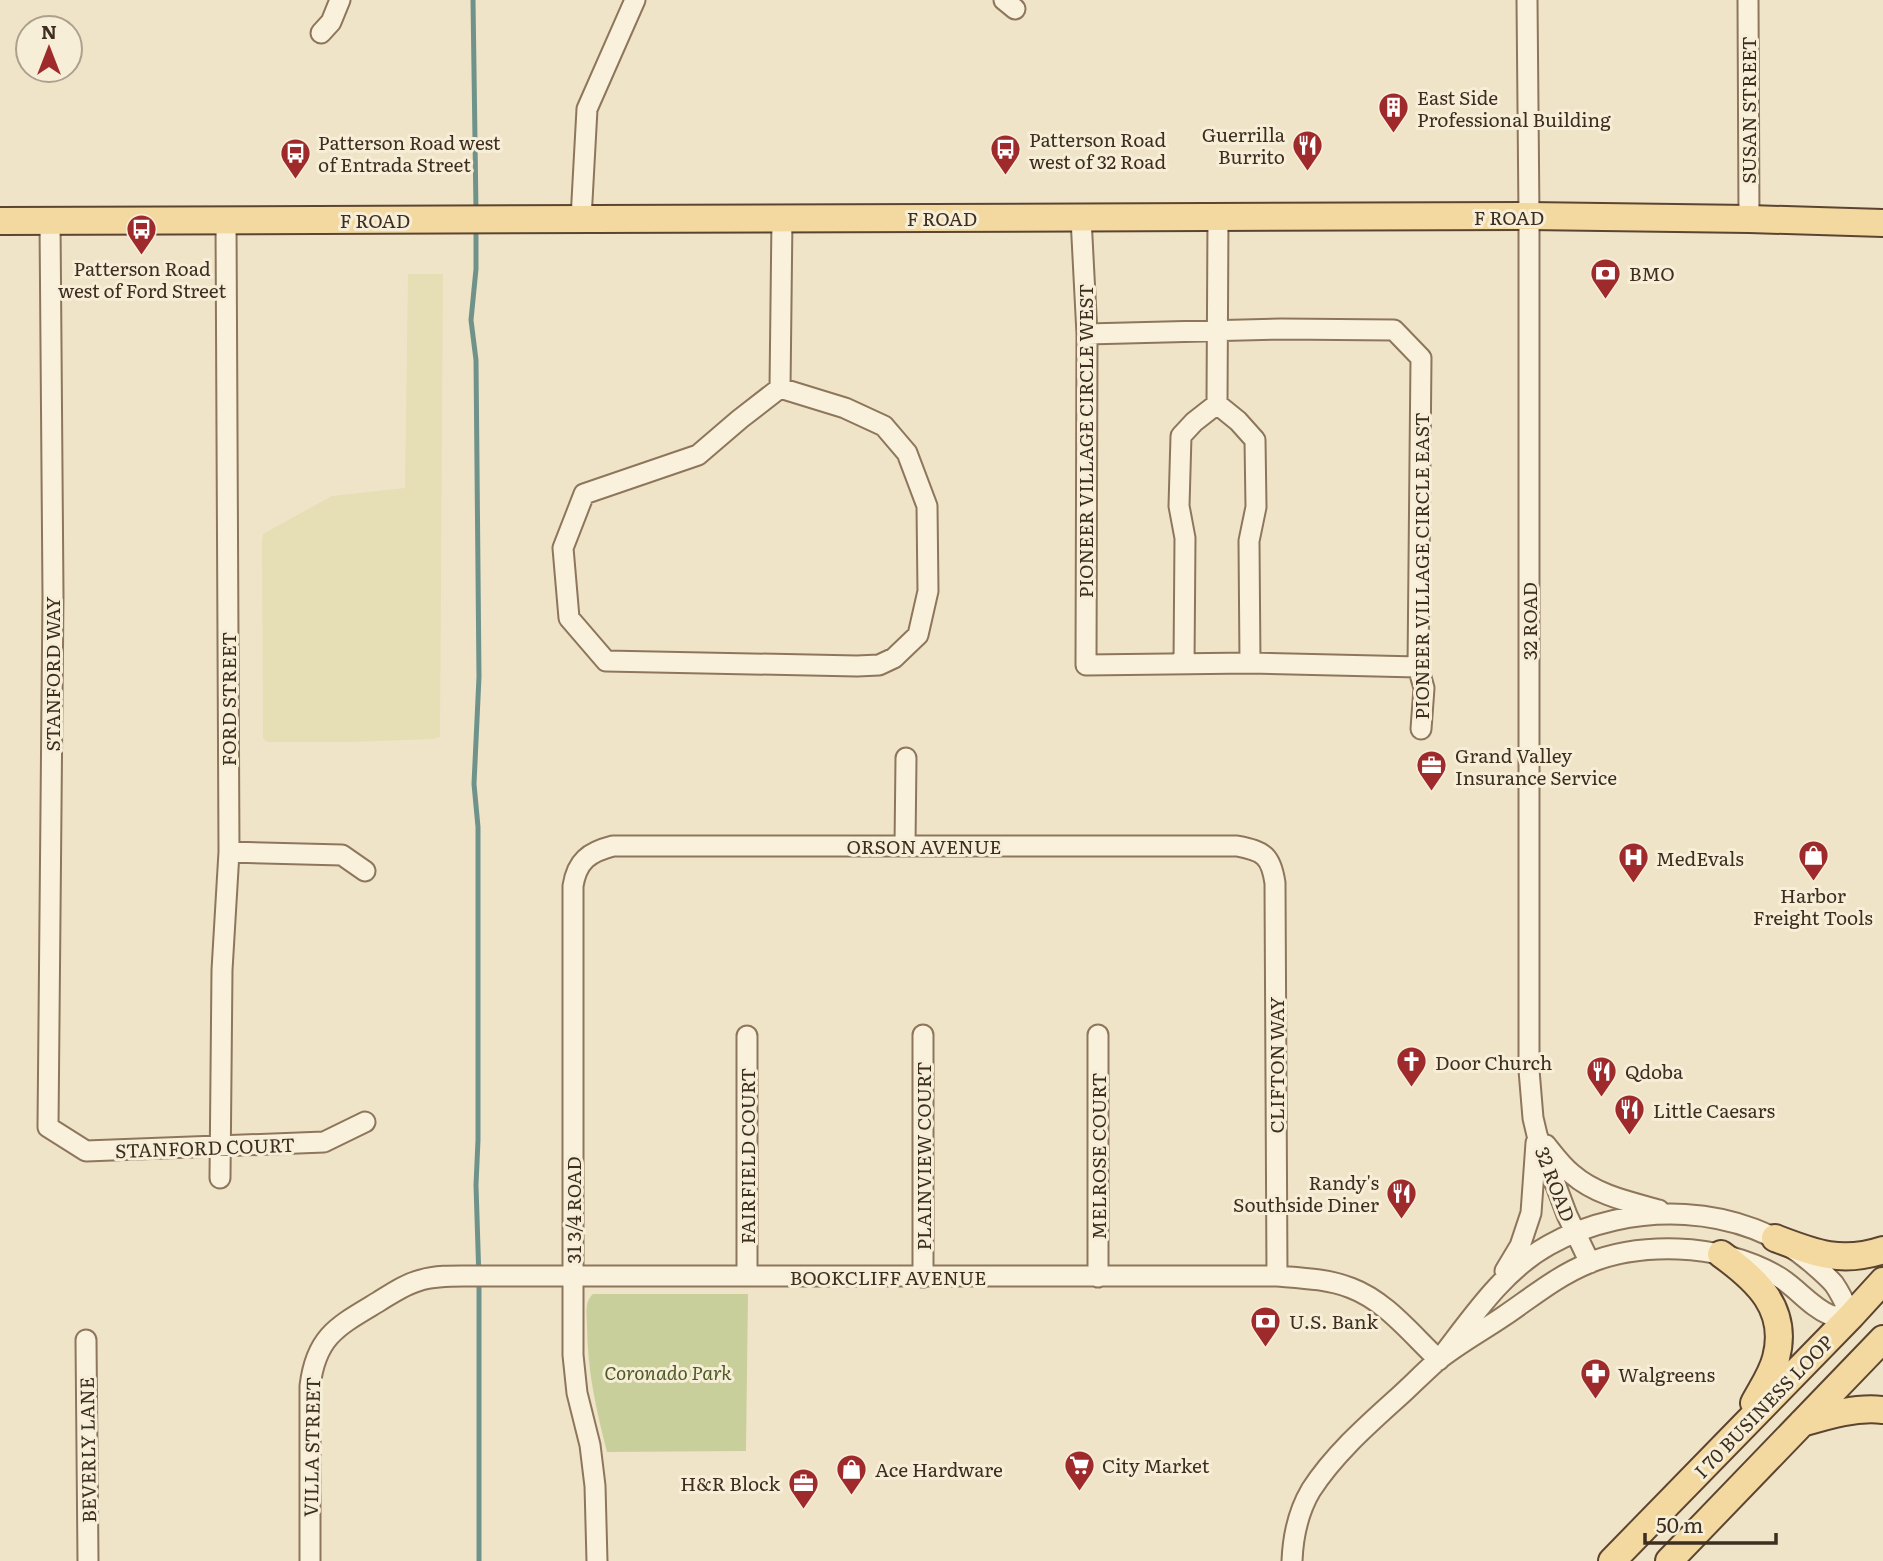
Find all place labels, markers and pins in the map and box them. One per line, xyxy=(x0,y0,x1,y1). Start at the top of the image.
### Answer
place label: East Side Professional Building xyxy=(1417,83,1611,133)
building icon: East Side Professional Building xyxy=(1377,91,1411,135)
place label: Guerrilla Burrito xyxy=(1202,120,1286,170)
place label: Patterson Road west of 32 Road xyxy=(1029,125,1166,175)
place label: Patterson Road west of Entrada Street xyxy=(318,128,501,178)
restaurant icon: Guerrilla Burrito xyxy=(1291,128,1325,172)
bus stop icon: Patterson Road west of 32 Road xyxy=(989,133,1023,177)
bus stop icon: Patterson Road west of Entrada Street xyxy=(278,136,312,180)
bus stop icon: Patterson Road west of Ford Street xyxy=(125,212,159,256)
place label: Patterson Road west of Ford Street xyxy=(58,254,226,304)
bank icon: BMO xyxy=(1589,256,1623,300)
place label: BMO xyxy=(1629,259,1675,287)
place label: Grand Valley Insurance Service xyxy=(1455,741,1617,791)
office icon: Grand Valley Insurance Service xyxy=(1415,749,1449,793)
shop icon: Harbor Freight Tools xyxy=(1796,839,1830,883)
hospital icon: MedEvals xyxy=(1616,841,1650,885)
place label: MedEvals xyxy=(1656,844,1744,872)
place label: Harbor Freight Tools xyxy=(1753,881,1873,931)
church icon: Door Church xyxy=(1395,1045,1429,1089)
place label: Door Church xyxy=(1435,1048,1552,1076)
restaurant icon: Qdoba xyxy=(1585,1054,1619,1098)
place label: Qdoba xyxy=(1625,1057,1684,1085)
restaurant icon: Little Caesars xyxy=(1613,1093,1647,1137)
place label: Little Caesars xyxy=(1653,1096,1775,1124)
place label: Randy's Southside Diner xyxy=(1233,1168,1379,1218)
restaurant icon: Randy's Southside Diner xyxy=(1385,1176,1419,1220)
bank icon: U.S. Bank xyxy=(1249,1304,1283,1348)
place label: U.S. Bank xyxy=(1289,1307,1379,1335)
pharmacy icon: Walgreens xyxy=(1578,1357,1612,1401)
place label: Walgreens xyxy=(1618,1360,1715,1388)
supermarket icon: City Market xyxy=(1062,1448,1096,1492)
place label: City Market xyxy=(1102,1451,1210,1479)
shop icon: Ace Hardware xyxy=(835,1452,869,1496)
place label: Ace Hardware xyxy=(875,1455,1003,1483)
office icon: H&R Block xyxy=(786,1466,820,1510)
place label: H&R Block xyxy=(680,1469,780,1497)

